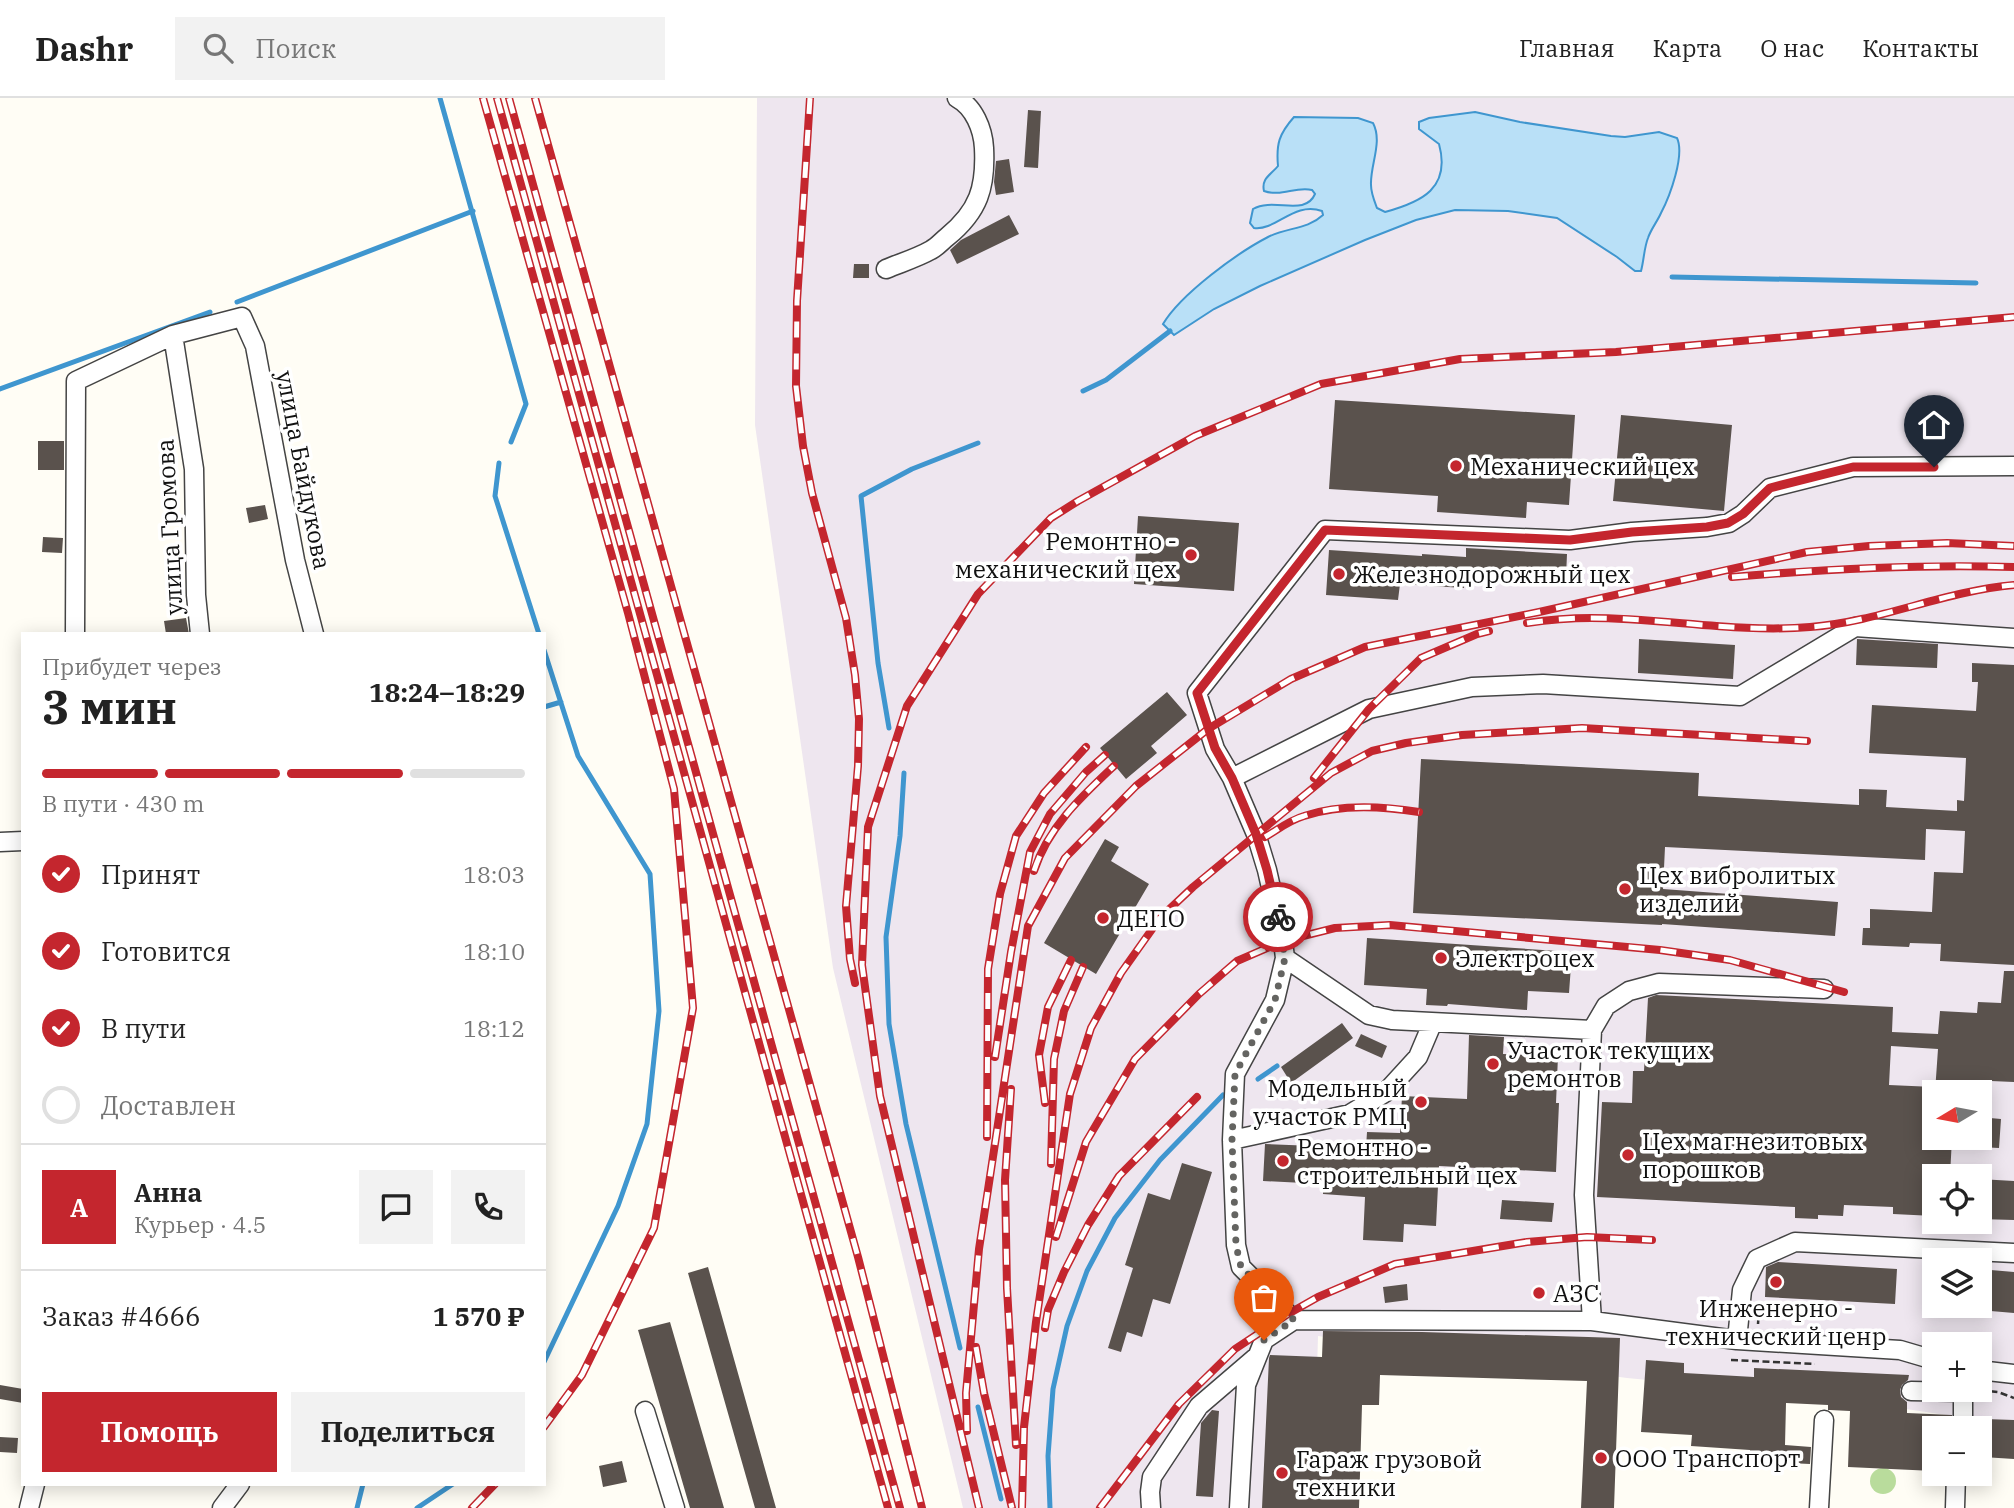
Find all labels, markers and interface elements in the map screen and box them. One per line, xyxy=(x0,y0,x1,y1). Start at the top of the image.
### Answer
search box xyxy=(175,17,665,80)
text: Dashr xyxy=(35,27,133,70)
icon: search xyxy=(199,29,237,67)
text: Поиск xyxy=(255,31,336,65)
text: Главная xyxy=(1519,32,1615,64)
text: Карта xyxy=(1653,32,1722,64)
text: О нас xyxy=(1760,32,1824,64)
text: Контакты xyxy=(1862,32,1979,64)
street label: улица Байдукова xyxy=(269,368,339,572)
pin xyxy=(1904,395,1964,467)
icon: home xyxy=(1915,406,1953,444)
street label: улица Громова xyxy=(148,438,190,616)
place label: Механический цех xyxy=(1470,450,1695,482)
marker: Механический цех xyxy=(1448,458,1464,474)
place label: Ремонтно - механический цех xyxy=(955,525,1177,585)
marker: Ремонтно - механический цех xyxy=(1183,547,1199,563)
place label: Железнодорожный цех xyxy=(1353,558,1631,590)
marker: Железнодорожный цех xyxy=(1331,566,1347,582)
text: Прибудет через xyxy=(42,651,222,681)
text: 18:24–18:29 xyxy=(369,675,525,709)
text: 3 мин xyxy=(42,677,177,737)
text: В пути · 430 m xyxy=(42,788,204,818)
icon: check xyxy=(42,855,80,893)
text: Принят xyxy=(101,857,200,891)
text: 18:03 xyxy=(463,859,525,889)
place label: Цех вибролитых изделий xyxy=(1639,859,1835,919)
marker: Цех вибролитых изделий xyxy=(1617,881,1633,897)
courier xyxy=(1243,882,1313,952)
icon: bike xyxy=(1259,898,1297,936)
place label: ДЕПО xyxy=(1117,902,1185,934)
marker: ДЕПО xyxy=(1095,910,1111,926)
icon: check xyxy=(42,932,80,970)
text: Готовится xyxy=(101,934,231,968)
text: 18:10 xyxy=(463,936,525,966)
place label: Электроцех xyxy=(1455,942,1595,974)
marker: Электроцех xyxy=(1433,950,1449,966)
icon: check xyxy=(42,1009,80,1047)
text: В пути xyxy=(101,1011,186,1045)
text: 18:12 xyxy=(463,1013,525,1043)
place label: Участок текущих ремонтов xyxy=(1507,1034,1710,1094)
marker: Участок текущих ремонтов xyxy=(1485,1056,1501,1072)
place label: Модельный участок РМЦ xyxy=(1253,1072,1407,1132)
north arrow xyxy=(1922,1080,1992,1150)
map controls xyxy=(1922,1080,1992,1486)
text: Доставлен xyxy=(101,1088,236,1122)
marker: Модельный участок РМЦ xyxy=(1413,1094,1429,1110)
place label: Цех магнезитовых порошков xyxy=(1642,1125,1864,1185)
place label: Ремонтно - строительный цех xyxy=(1297,1131,1518,1191)
marker: Цех магнезитовых порошков xyxy=(1620,1147,1636,1163)
marker: Ремонтно - строительный цех xyxy=(1275,1153,1291,1169)
button: locate xyxy=(1922,1164,1992,1234)
button: chat xyxy=(359,1170,433,1244)
button: phone xyxy=(451,1170,525,1244)
text: Анна xyxy=(134,1175,202,1209)
text: А xyxy=(70,1190,88,1224)
text: Курьер · 4.5 xyxy=(134,1209,266,1239)
button: layers xyxy=(1922,1248,1992,1318)
pin xyxy=(1234,1268,1294,1340)
marker: Инженерно - технический ценр xyxy=(1768,1274,1784,1290)
place label: АЗС xyxy=(1553,1277,1599,1309)
icon: bag xyxy=(1245,1279,1283,1317)
marker: АЗС xyxy=(1531,1285,1547,1301)
place label: Инженерно - технический ценр xyxy=(1666,1292,1886,1352)
text: Заказ #4666 xyxy=(42,1299,201,1333)
text: 1 570 ₽ xyxy=(433,1299,525,1333)
button: + xyxy=(1922,1332,1992,1402)
button: Помощь xyxy=(42,1392,277,1472)
button: Поделиться xyxy=(291,1392,525,1472)
button: − xyxy=(1922,1416,1992,1486)
place label: ООО Транспорт xyxy=(1615,1442,1801,1474)
place label: Гараж грузовой техники xyxy=(1296,1443,1482,1503)
marker: ООО Транспорт xyxy=(1593,1450,1609,1466)
marker: Гараж грузовой техники xyxy=(1274,1465,1290,1481)

